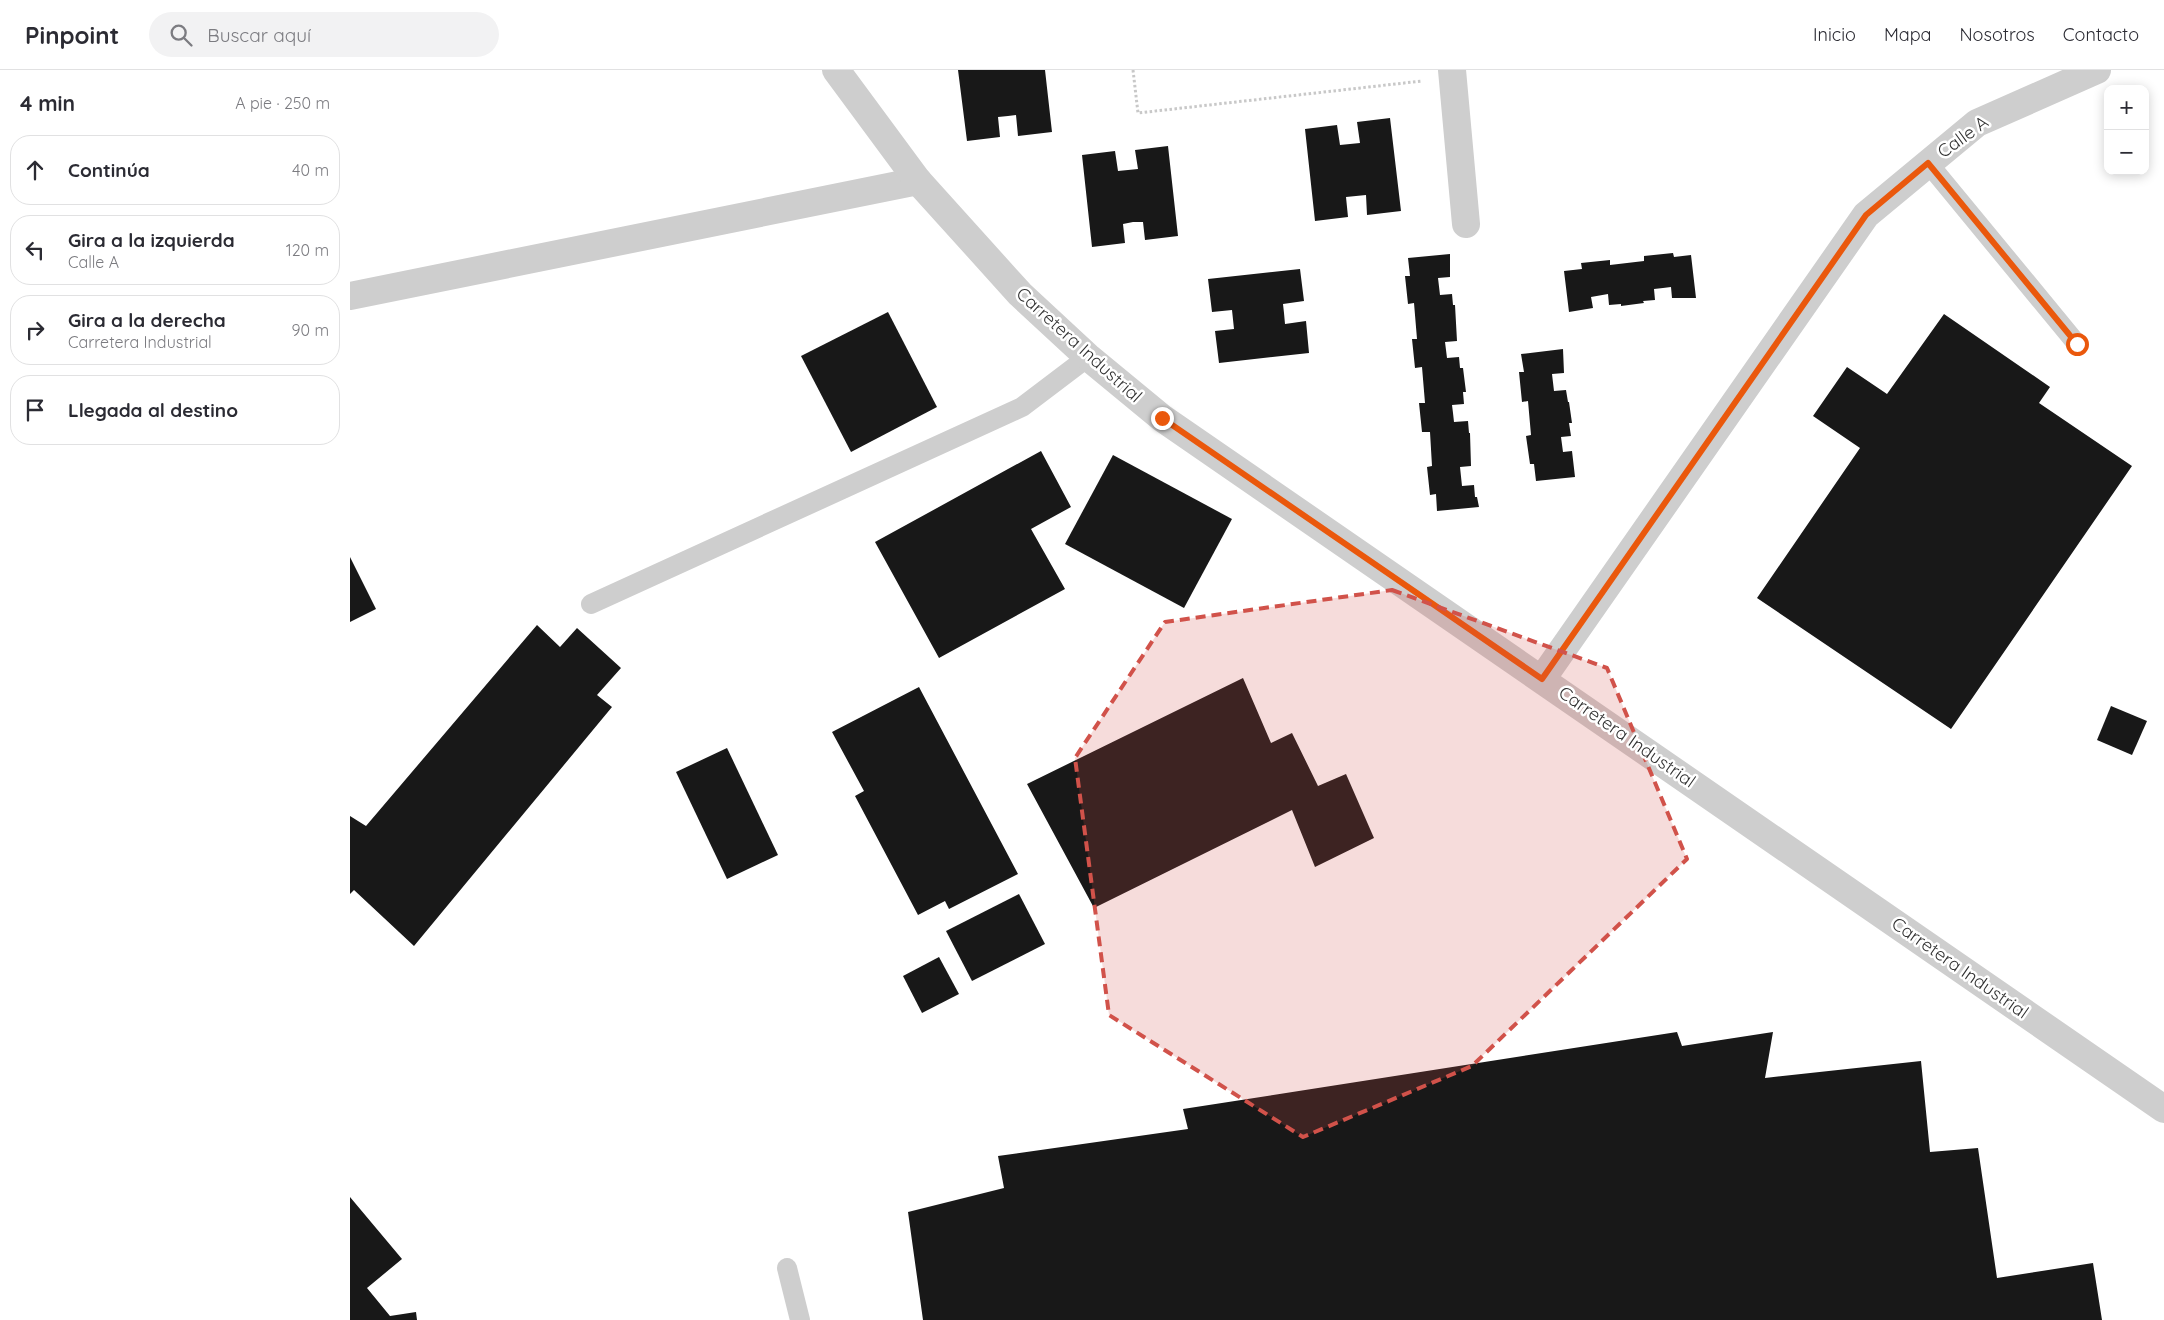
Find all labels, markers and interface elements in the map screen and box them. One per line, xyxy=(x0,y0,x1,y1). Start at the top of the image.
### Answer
search box xyxy=(149,12,499,57)
text: Pinpoint xyxy=(25,20,119,50)
icon: search xyxy=(167,21,195,49)
text: Buscar aquí xyxy=(207,23,311,47)
text: Inicio xyxy=(1813,23,1856,46)
text: Mapa xyxy=(1884,23,1932,46)
text: Nosotros xyxy=(1960,23,2035,46)
text: Contacto xyxy=(2063,23,2139,46)
map controls xyxy=(2104,85,2149,175)
button: + xyxy=(2104,85,2149,130)
text: 4 min xyxy=(20,90,75,116)
text: A pie · 250 m xyxy=(235,93,330,113)
street label: Calle A xyxy=(1933,110,1993,163)
button: − xyxy=(2104,130,2149,175)
icon: ahead xyxy=(21,156,49,184)
text: Continúa xyxy=(68,158,150,182)
text: 40 m xyxy=(292,160,329,180)
text: Gira a la izquierda xyxy=(68,228,235,252)
icon: left xyxy=(21,236,49,264)
text: 120 m xyxy=(286,240,329,260)
text: Calle A xyxy=(68,252,119,272)
street label: Carretera Industrial xyxy=(1012,282,1147,407)
text: Gira a la derecha xyxy=(68,308,226,332)
icon: right xyxy=(21,316,49,344)
text: 90 m xyxy=(292,320,329,340)
text: Carretera Industrial xyxy=(68,332,212,352)
route start xyxy=(2066,333,2089,356)
icon: arrive xyxy=(21,396,49,424)
text: Llegada al destino xyxy=(68,398,238,422)
route end xyxy=(1151,407,1174,430)
street label: Carretera Industrial xyxy=(1554,681,1700,792)
street label: Carretera Industrial xyxy=(1887,912,2033,1023)

